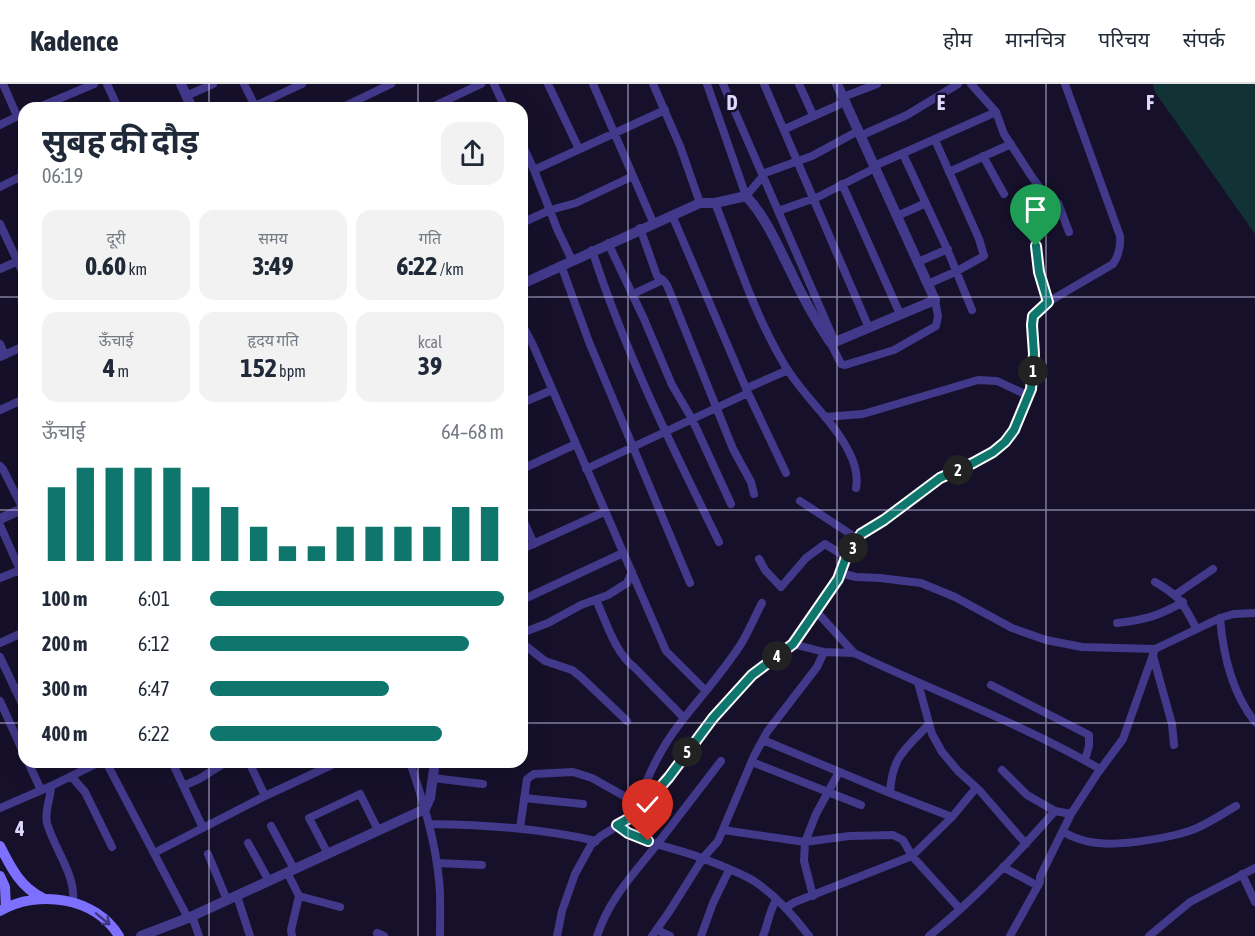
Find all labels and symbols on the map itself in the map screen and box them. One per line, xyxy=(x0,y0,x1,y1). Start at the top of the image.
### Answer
text: D xyxy=(726,91,738,114)
text: E xyxy=(937,91,946,114)
text: F xyxy=(1146,91,1154,114)
pin xyxy=(1010,184,1061,246)
pin: 1 xyxy=(1018,356,1048,386)
pin: 2 xyxy=(943,455,973,485)
pin: 3 xyxy=(838,533,868,563)
pin: 4 xyxy=(762,641,792,671)
pin: 5 xyxy=(672,737,702,767)
pin xyxy=(622,779,673,841)
text: 4 xyxy=(14,817,25,840)
one-way arrow xyxy=(95,913,111,926)

